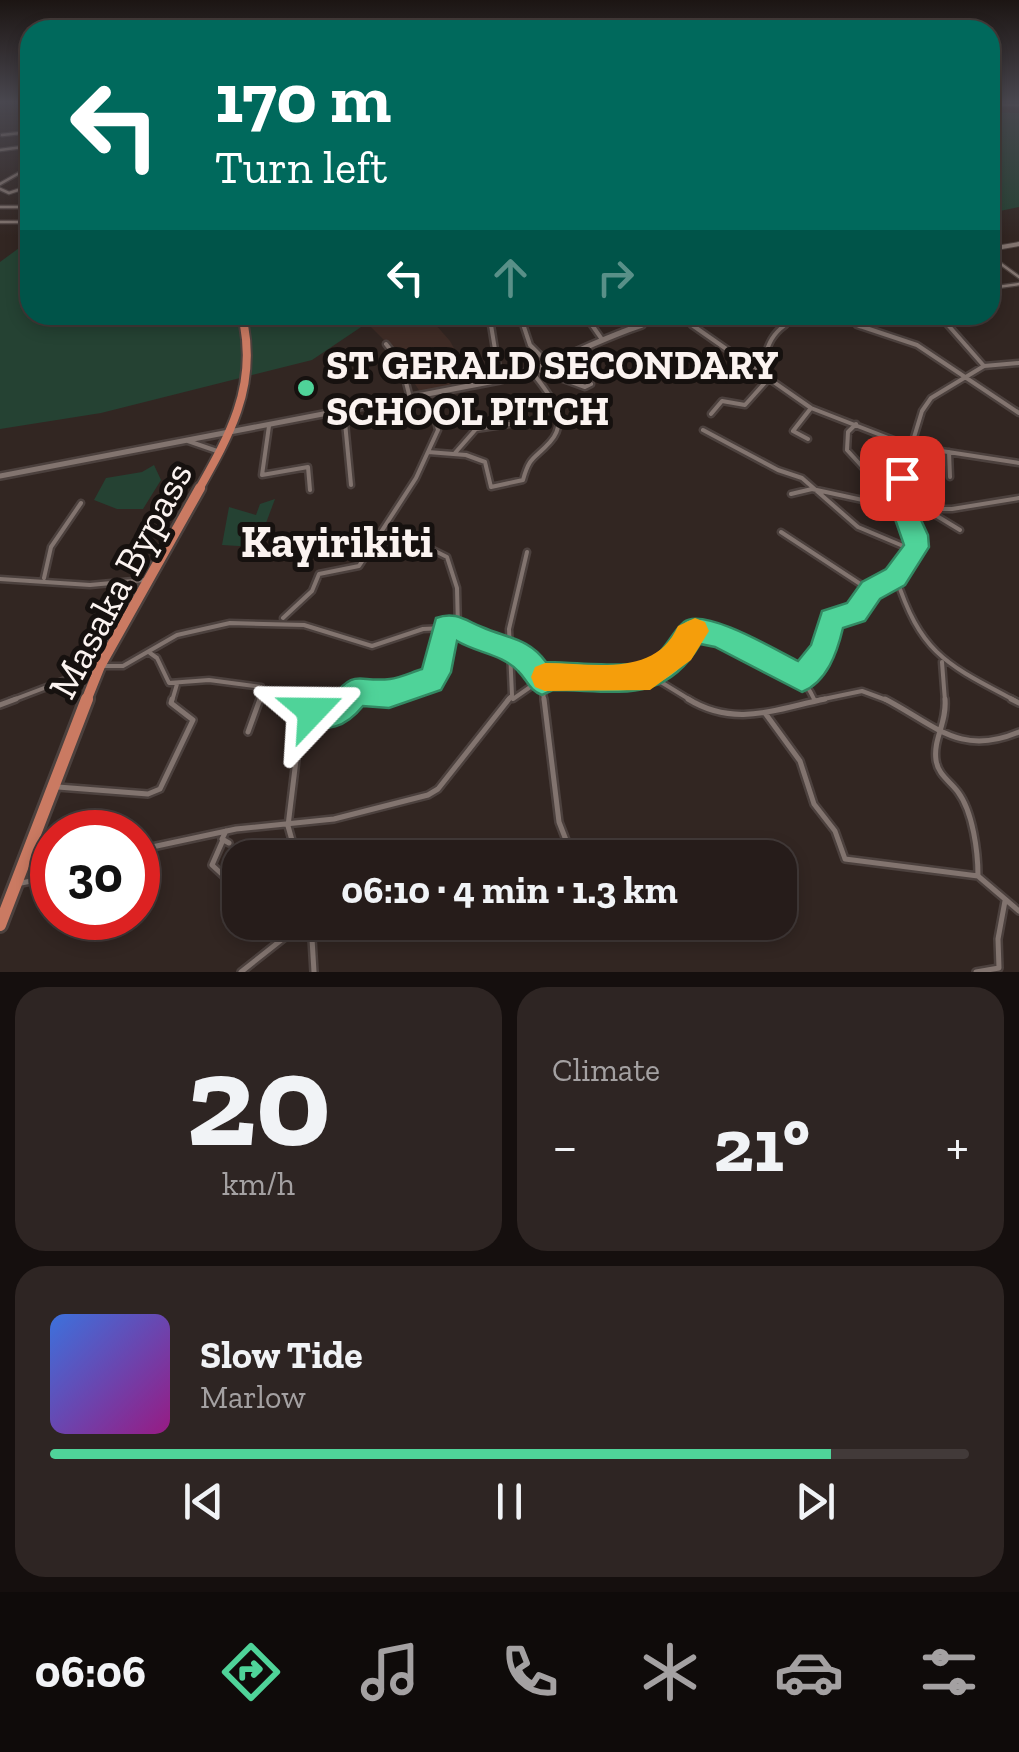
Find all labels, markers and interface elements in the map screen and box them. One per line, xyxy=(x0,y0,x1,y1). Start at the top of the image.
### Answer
text: 170 m xyxy=(215,56,391,140)
icon: left xyxy=(50,60,180,190)
text: Turn left xyxy=(215,141,387,195)
icon: left xyxy=(378,250,433,305)
icon: ahead xyxy=(483,250,538,305)
icon: right xyxy=(588,250,643,305)
place label: ST GERALD SECONDARY SCHOOL PITCH xyxy=(326,341,778,435)
marker: ST GERALD SECONDARY SCHOOL PITCH xyxy=(295,377,317,399)
pin xyxy=(860,436,945,521)
icon: arrive xyxy=(875,451,930,506)
street label: Masaka Bypass xyxy=(38,454,202,706)
district label: Kayirikiti xyxy=(241,515,433,569)
position arrow xyxy=(260,659,364,763)
speed limit sign: 30 xyxy=(30,810,160,940)
text: 06:10 · 4 min · 1.3 km xyxy=(341,867,678,913)
text: 20 xyxy=(186,1022,331,1178)
text: Climate xyxy=(552,1051,660,1089)
text: 21° xyxy=(714,1100,810,1190)
text: − xyxy=(552,1113,578,1179)
text: + xyxy=(946,1113,969,1179)
text: km/h xyxy=(222,1165,295,1203)
text: Slow Tide xyxy=(200,1332,363,1378)
text: Marlow xyxy=(200,1378,306,1416)
icon: previous xyxy=(176,1474,231,1529)
icon: pause xyxy=(482,1474,537,1529)
icon: next xyxy=(788,1474,843,1529)
icon: directions xyxy=(216,1637,286,1707)
icon: music xyxy=(355,1637,425,1707)
icon: phone xyxy=(495,1637,565,1707)
icon: climate xyxy=(635,1637,705,1707)
icon: car xyxy=(774,1637,844,1707)
icon: filters xyxy=(914,1637,984,1707)
text: 06:06 xyxy=(35,1645,146,1699)

